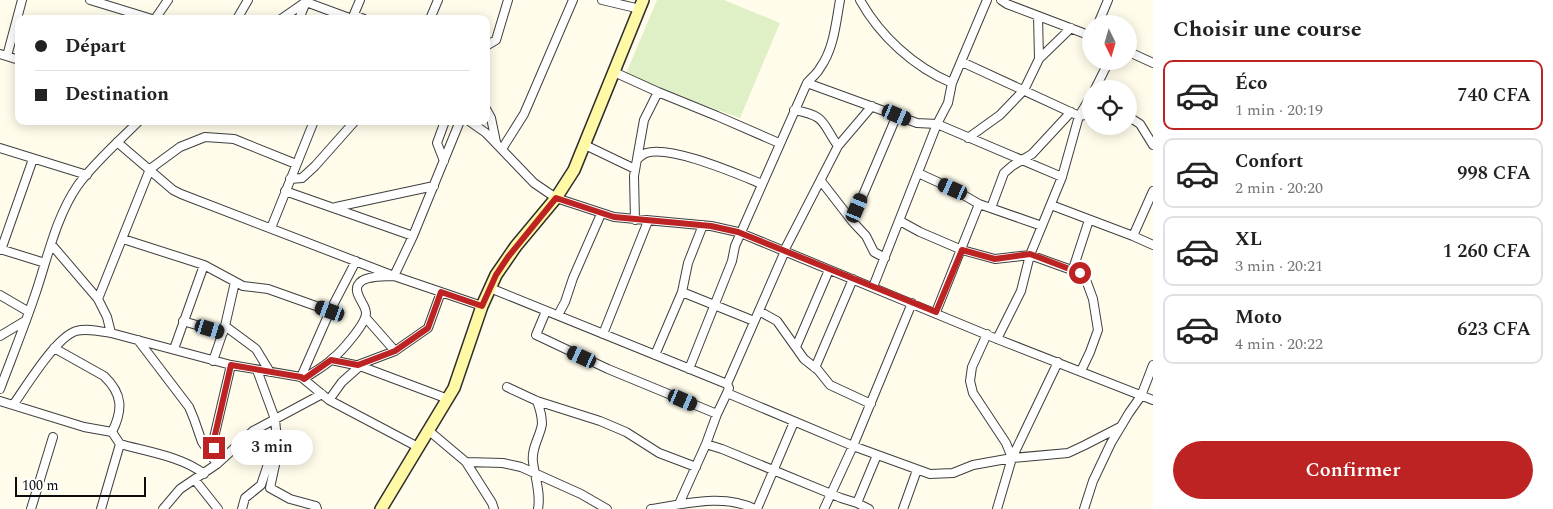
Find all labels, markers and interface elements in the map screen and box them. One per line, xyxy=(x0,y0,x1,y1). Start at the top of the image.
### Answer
text: Choisir une course xyxy=(1173,13,1362,46)
north arrow xyxy=(1082,15,1138,70)
map controls xyxy=(1082,15,1137,135)
text: Départ xyxy=(65,32,126,61)
text: Éco xyxy=(1235,69,1267,98)
icon: car xyxy=(1175,73,1220,118)
text: Destination xyxy=(65,80,169,109)
button: locate xyxy=(1082,80,1137,135)
text: 740 CFA xyxy=(1457,81,1531,110)
text: 1 min · 20:19 xyxy=(1235,98,1323,122)
car xyxy=(880,102,913,128)
text: Confort xyxy=(1235,147,1303,176)
icon: car xyxy=(1175,151,1220,196)
text: 998 CFA xyxy=(1457,159,1531,188)
car xyxy=(936,176,969,202)
text: 2 min · 20:20 xyxy=(1235,176,1323,200)
car xyxy=(844,191,869,225)
text: XL xyxy=(1235,225,1262,254)
icon: car xyxy=(1175,229,1220,274)
text: 1 260 CFA xyxy=(1442,237,1531,266)
text: 3 min · 20:21 xyxy=(1235,254,1323,278)
route start xyxy=(1069,262,1091,284)
car xyxy=(313,299,346,323)
text: Moto xyxy=(1235,303,1282,332)
icon: car xyxy=(1175,307,1220,352)
text: 623 CFA xyxy=(1457,315,1531,344)
car xyxy=(193,317,226,341)
text: 4 min · 20:22 xyxy=(1235,332,1323,356)
car xyxy=(565,344,598,370)
car xyxy=(666,387,699,413)
callout: 3 min xyxy=(232,430,314,466)
text: 3 min xyxy=(251,435,293,459)
route end xyxy=(203,437,225,459)
button: Confirmer xyxy=(1173,441,1533,499)
scale bar xyxy=(15,474,146,497)
text: 100 m xyxy=(22,475,59,496)

